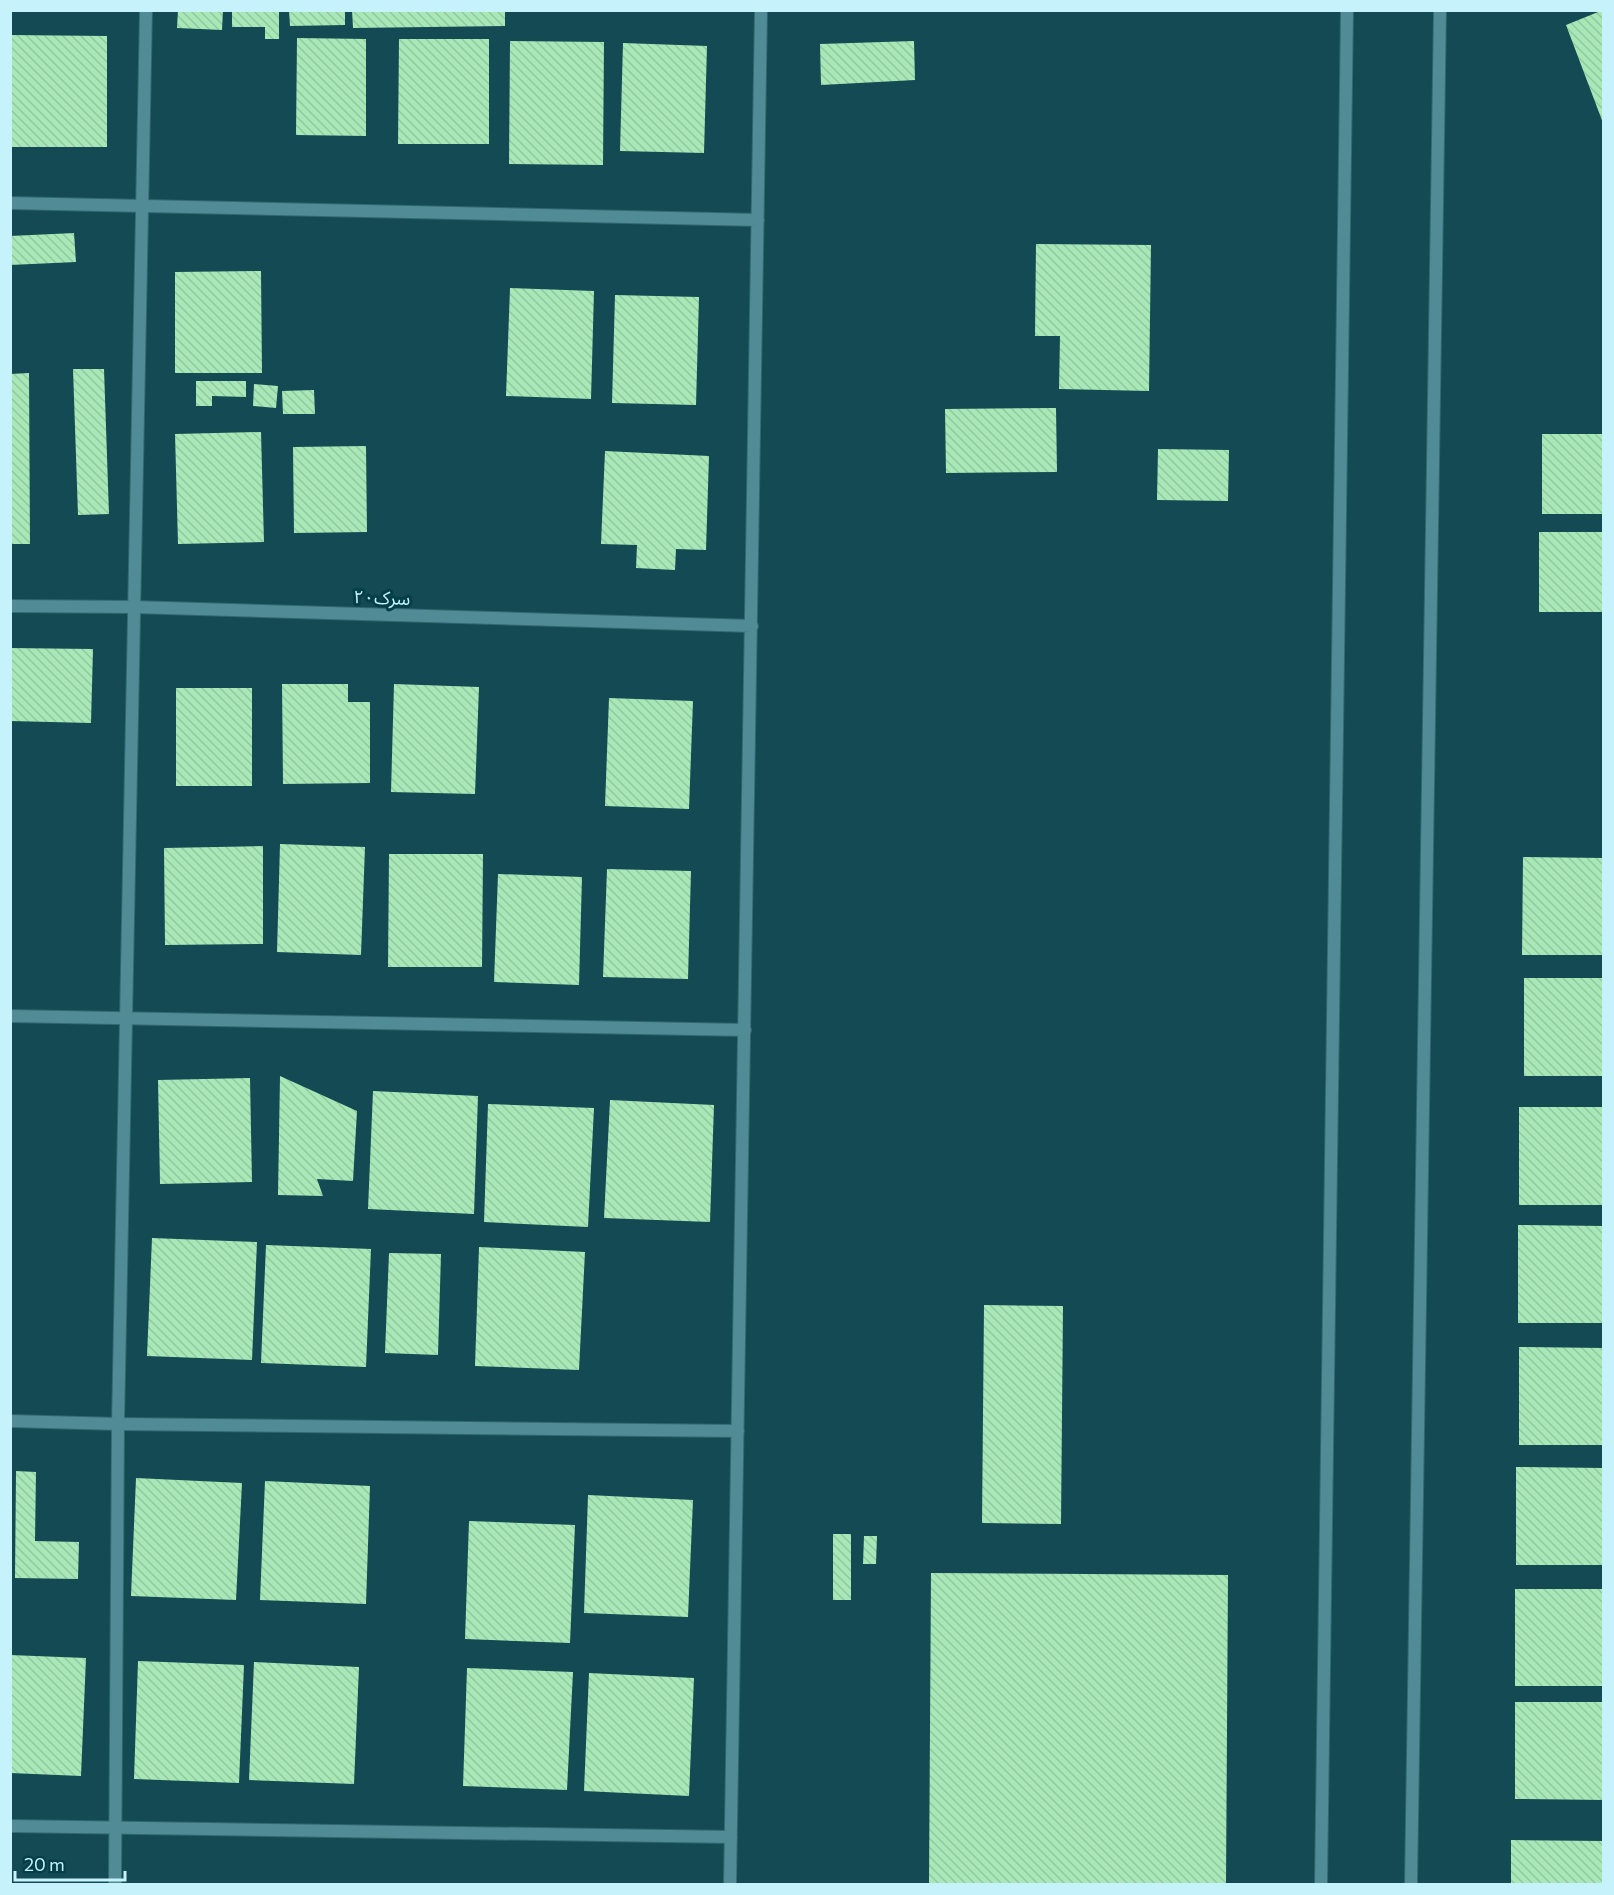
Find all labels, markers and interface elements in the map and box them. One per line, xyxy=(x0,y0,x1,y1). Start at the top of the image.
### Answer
street label: سرک۲۰ xyxy=(353,585,411,610)
scale bar xyxy=(15,1844,124,1882)
text: 20 m xyxy=(24,1853,65,1875)

